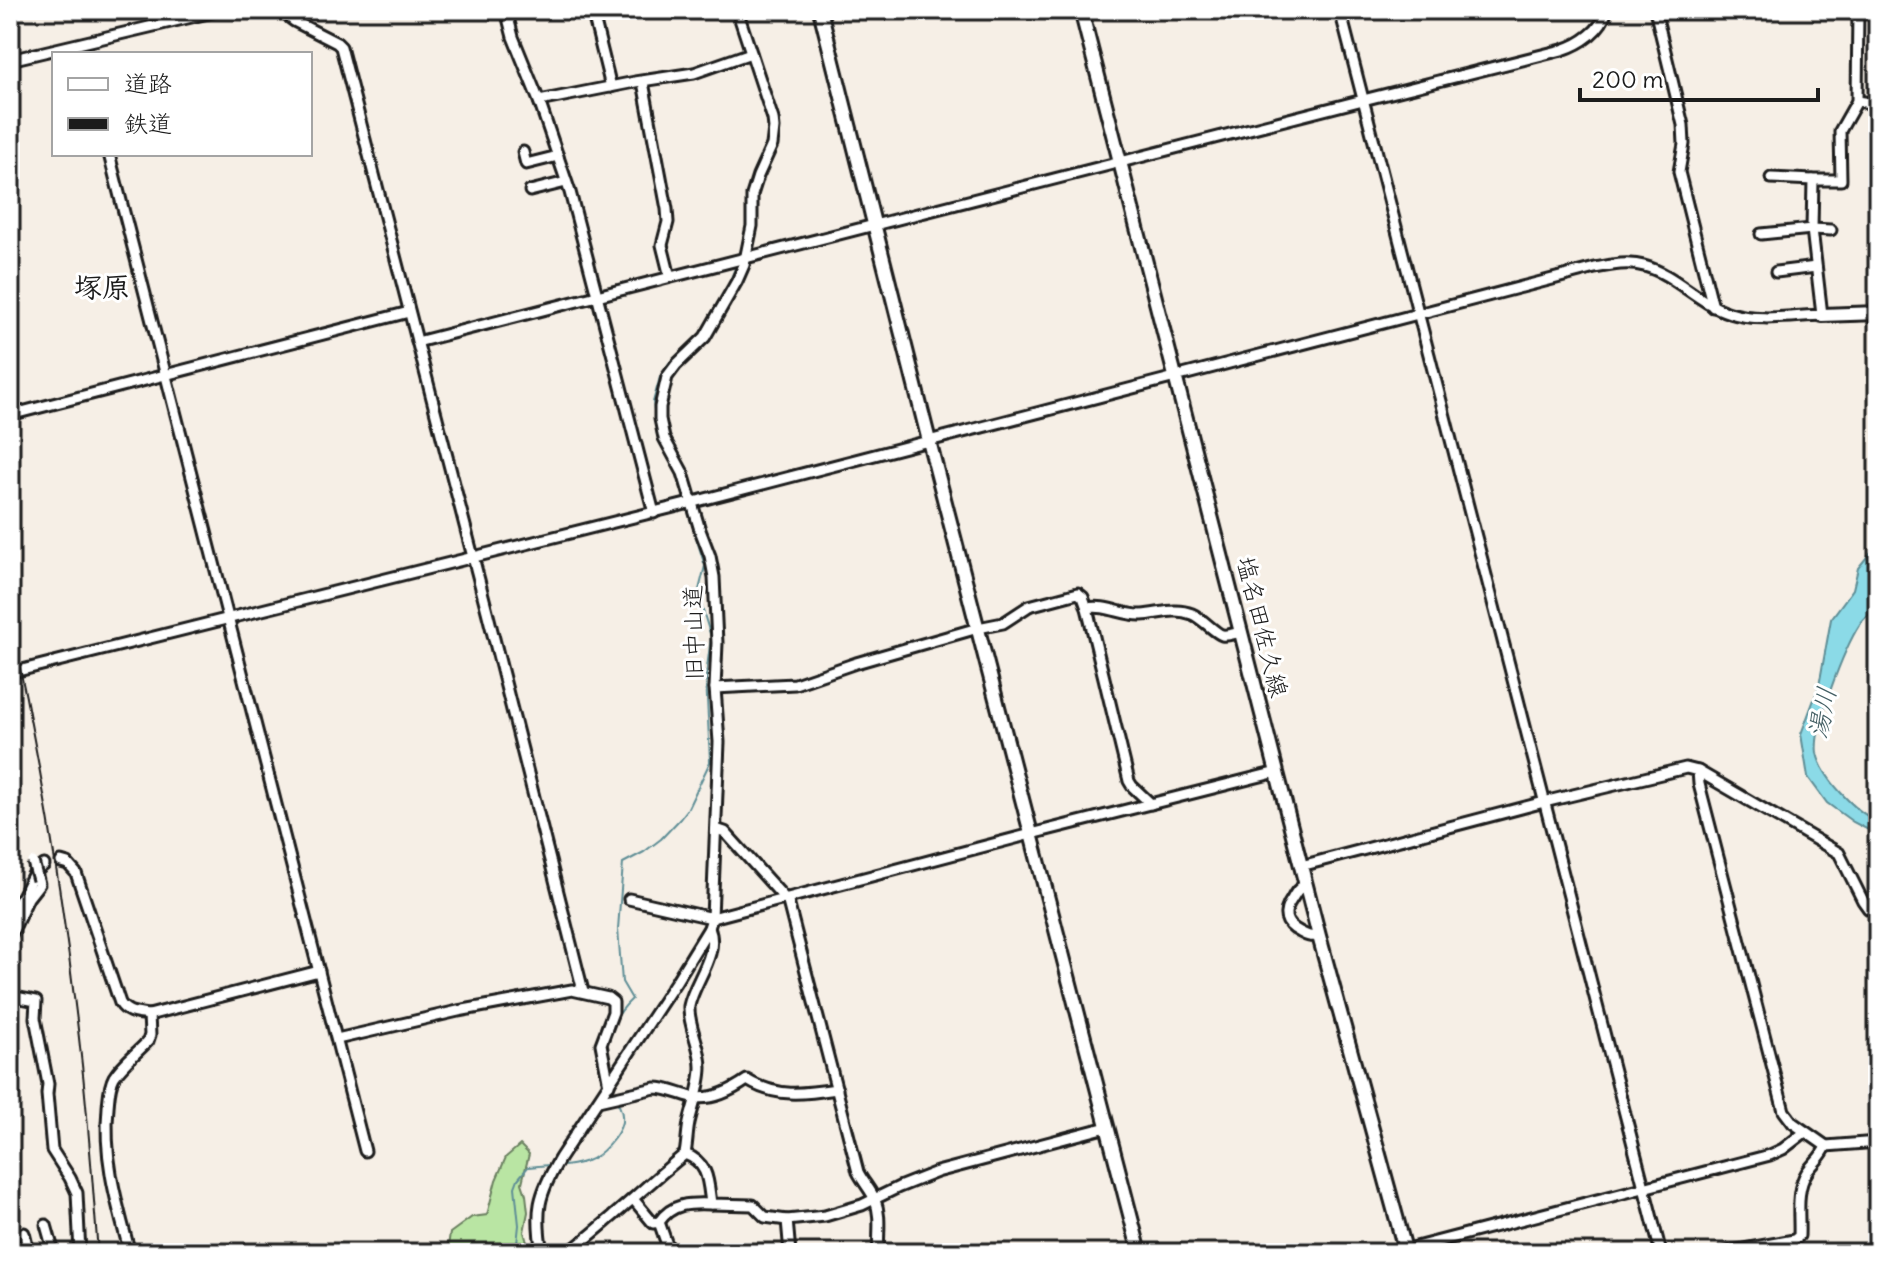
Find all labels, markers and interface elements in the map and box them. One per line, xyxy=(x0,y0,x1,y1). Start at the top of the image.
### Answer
legend xyxy=(52,52,312,156)
scale bar xyxy=(1580,52,1818,102)
text: 200 m xyxy=(1592,64,1664,94)
text: 道路 xyxy=(124,68,172,98)
text: 鉄道 xyxy=(124,108,172,138)
district label: 塚原 xyxy=(74,269,130,305)
street label: 塩名田佐久線 xyxy=(1231,553,1295,700)
street label: 旧中山道 xyxy=(677,585,709,681)
water label: 湯川 xyxy=(1800,684,1843,742)

